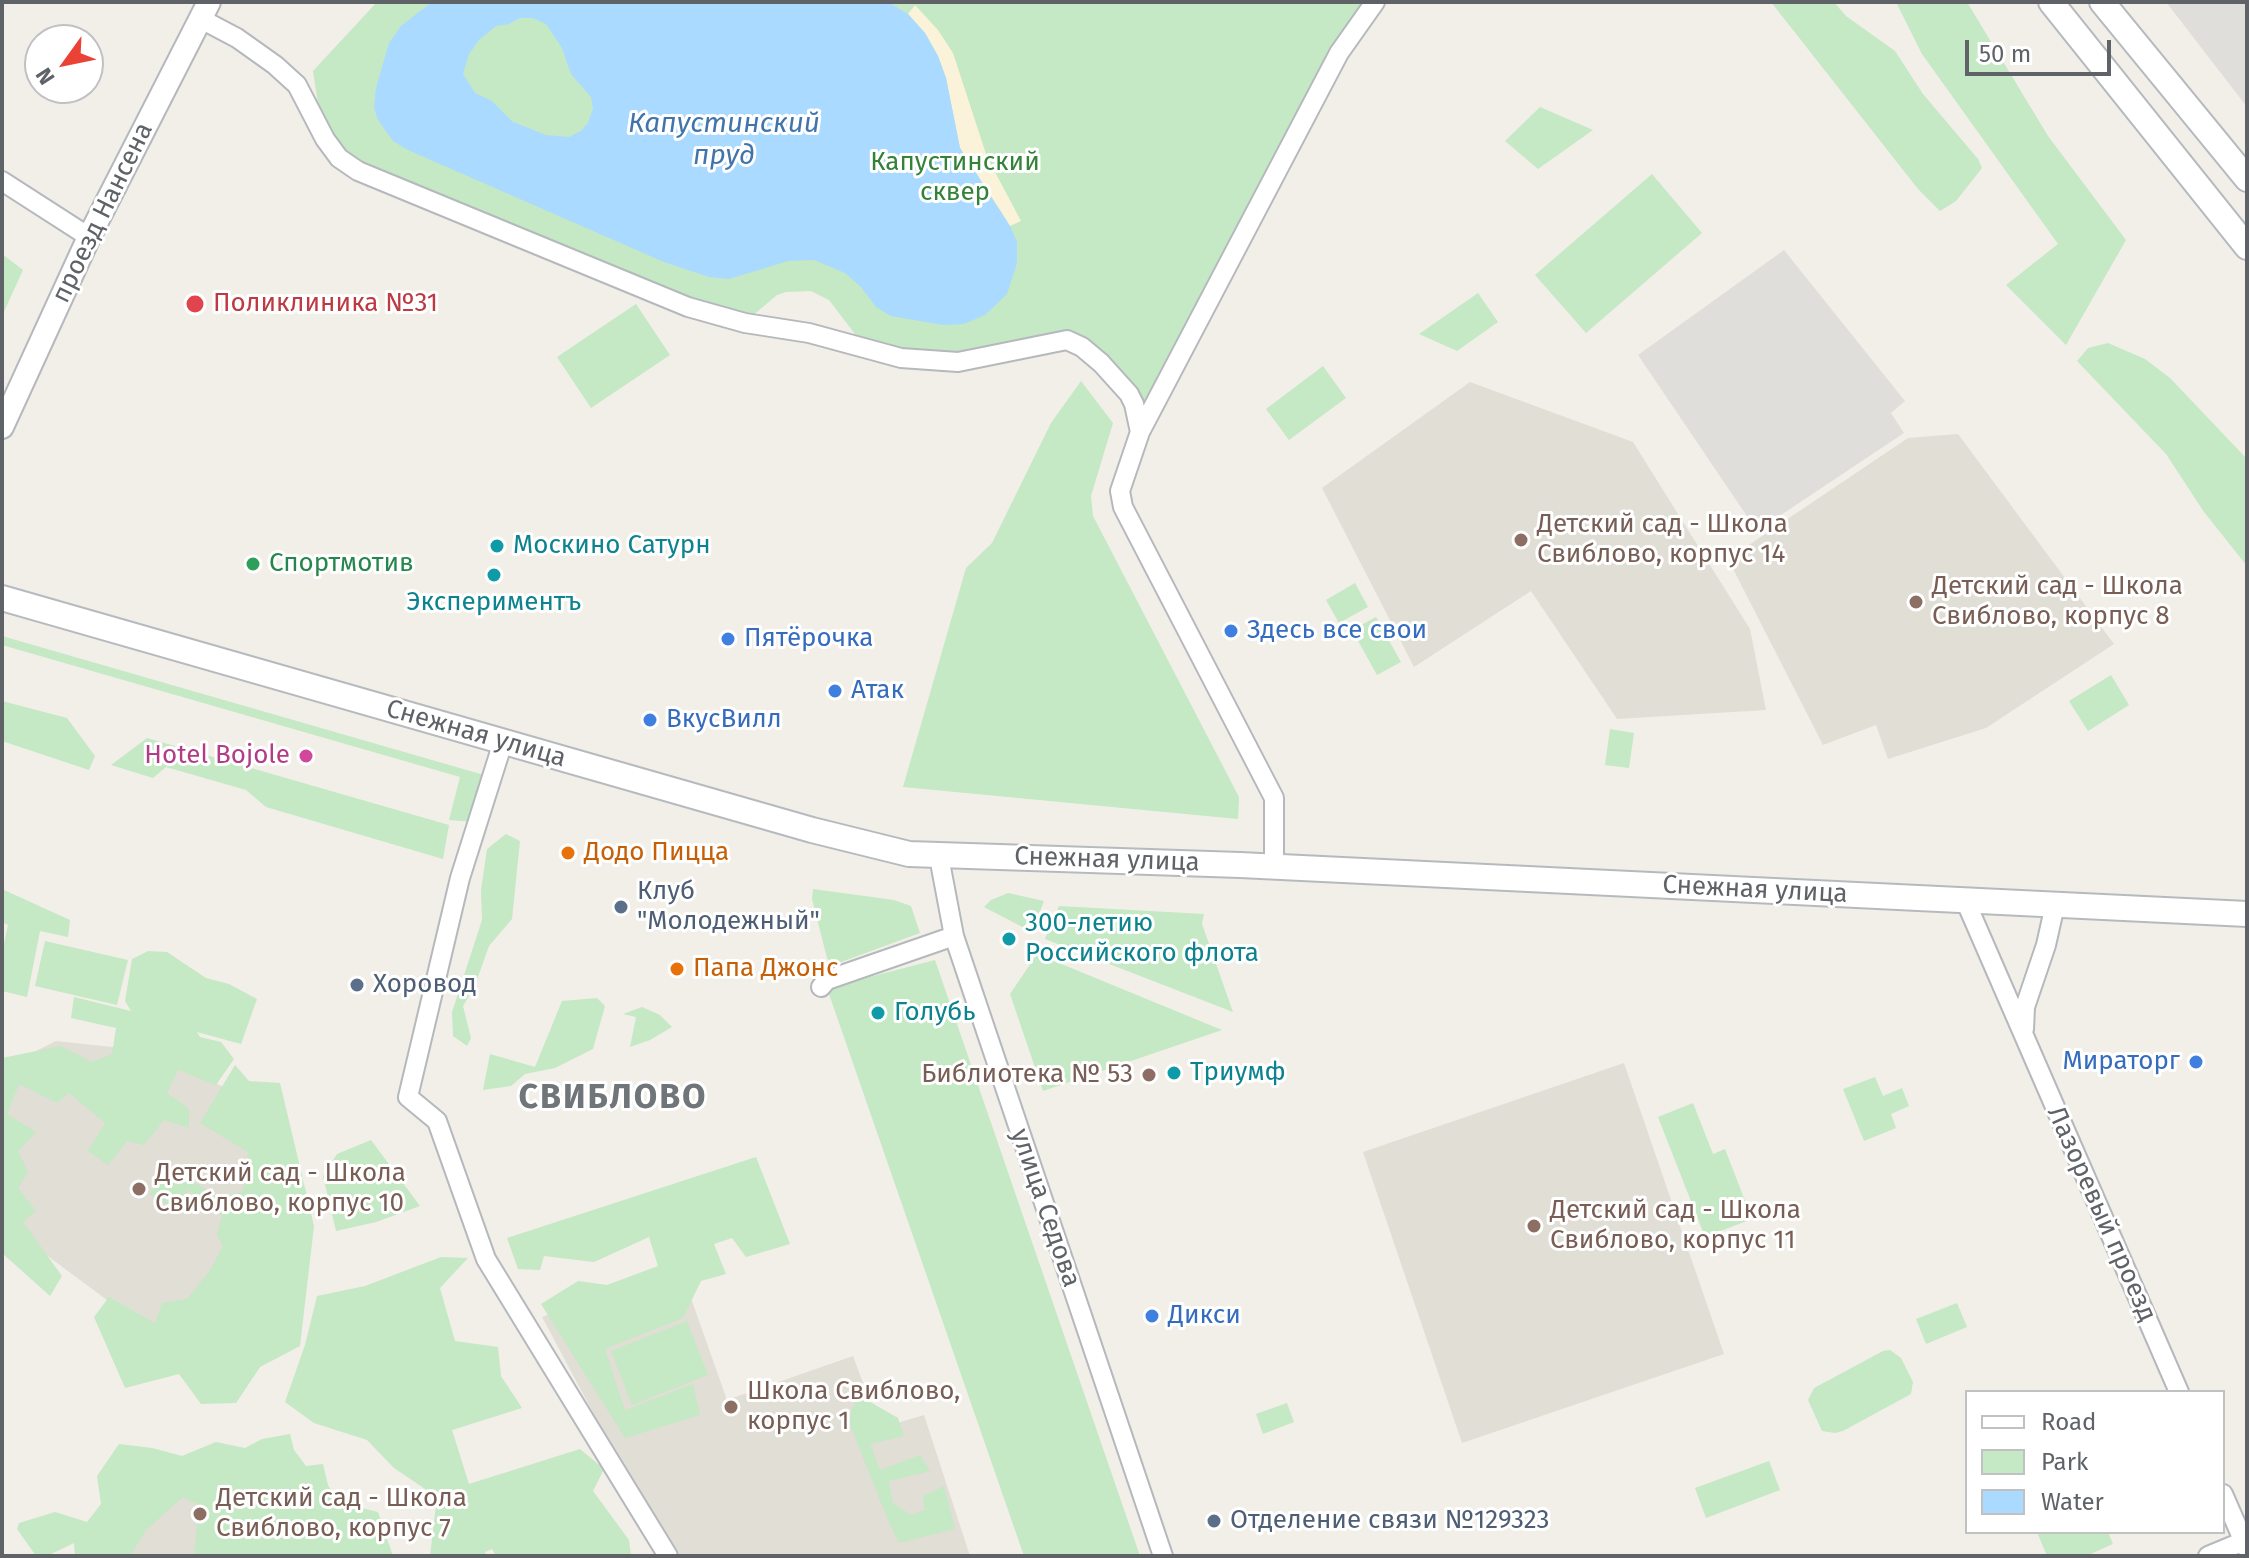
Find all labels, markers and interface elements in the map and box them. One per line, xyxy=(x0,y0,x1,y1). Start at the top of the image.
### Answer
north arrow xyxy=(24,24,104,104)
scale bar xyxy=(1969,24,2115,74)
text: 50 m xyxy=(1979,40,2031,68)
text: N xyxy=(30,63,60,90)
water label: Капустинский пруд xyxy=(628,107,820,173)
street label: проезд Нансена xyxy=(46,118,160,308)
park label: Капустинский сквер xyxy=(870,147,1040,208)
place label: Поликлиника №31 xyxy=(213,288,438,320)
marker: Поликлиника №31 xyxy=(184,293,206,315)
place label: Детский сад - Школа Свиблово, корпус 14 xyxy=(1537,509,1788,570)
place label: Москино Сатурн xyxy=(513,530,711,562)
marker: Детский сад - Школа Свиблово, корпус 14 xyxy=(1512,531,1530,549)
marker: Москино Сатурн xyxy=(488,537,506,555)
place label: Спортмотив xyxy=(269,548,414,580)
marker: Спортмотив xyxy=(244,555,262,573)
marker: Экспериментъ xyxy=(485,566,503,584)
place label: Детский сад - Школа Свиблово, корпус 8 xyxy=(1932,571,2183,632)
place label: Экспериментъ xyxy=(407,587,581,619)
marker: Детский сад - Школа Свиблово, корпус 8 xyxy=(1907,593,1925,611)
place label: Здесь все свои xyxy=(1247,615,1427,647)
marker: Здесь все свои xyxy=(1222,622,1240,640)
place label: Пятёрочка xyxy=(744,623,873,655)
marker: Пятёрочка xyxy=(719,630,737,648)
place label: Атак xyxy=(851,675,904,707)
marker: Атак xyxy=(826,682,844,700)
street label: Снежная улица xyxy=(383,693,569,775)
place label: ВкусВилл xyxy=(666,704,782,736)
marker: ВкусВилл xyxy=(641,711,659,729)
place label: Hotel Bojole xyxy=(144,740,290,772)
marker: Hotel Bojole xyxy=(297,747,315,765)
place label: Додо Пицца xyxy=(584,837,729,869)
street label: Снежная улица xyxy=(1014,841,1200,879)
marker: Додо Пицца xyxy=(559,844,577,862)
street label: Снежная улица xyxy=(1662,870,1848,910)
place label: Клуб "Молодежный" xyxy=(637,876,820,938)
marker: Клуб "Молодежный" xyxy=(612,898,630,916)
place label: 300-летию Российского флота xyxy=(1025,908,1259,970)
marker: 300-летию Российского флота xyxy=(1000,930,1018,948)
place label: Папа Джонс xyxy=(693,953,838,985)
marker: Папа Джонс xyxy=(668,960,686,978)
place label: Хоровод xyxy=(373,969,476,1001)
marker: Хоровод xyxy=(348,976,366,994)
place label: Голубь xyxy=(894,997,976,1029)
marker: Голубь xyxy=(869,1004,887,1022)
place label: Мираторг xyxy=(2063,1046,2180,1078)
marker: Мираторг xyxy=(2187,1053,2205,1071)
place label: Триумф xyxy=(1190,1057,1286,1089)
place label: Библиотека № 53 xyxy=(921,1059,1133,1091)
marker: Триумф xyxy=(1165,1064,1183,1082)
marker: Библиотека № 53 xyxy=(1140,1066,1158,1084)
district label: СВИБЛОВО xyxy=(518,1079,708,1119)
street label: Лазоревый проезд xyxy=(2040,1102,2162,1326)
street label: улица Седова xyxy=(1003,1125,1087,1291)
place label: Детский сад - Школа Свиблово, корпус 10 xyxy=(155,1158,406,1220)
marker: Детский сад - Школа Свиблово, корпус 10 xyxy=(130,1180,148,1198)
place label: Детский сад - Школа Свиблово, корпус 11 xyxy=(1550,1195,1801,1256)
marker: Детский сад - Школа Свиблово, корпус 11 xyxy=(1525,1217,1543,1235)
place label: Дикси xyxy=(1168,1300,1241,1332)
marker: Дикси xyxy=(1143,1307,1161,1325)
place label: Школа Свиблово, корпус 1 xyxy=(747,1376,960,1438)
legend xyxy=(1965,1390,2225,1534)
marker: Школа Свиблово, корпус 1 xyxy=(722,1398,740,1416)
text: Road xyxy=(2041,1408,2096,1436)
text: Park xyxy=(2041,1448,2088,1476)
place label: Детский сад - Школа Свиблово, корпус 7 xyxy=(216,1483,467,1544)
text: Water xyxy=(2041,1488,2104,1516)
marker: Детский сад - Школа Свиблово, корпус 7 xyxy=(191,1505,209,1523)
place label: Отделение связи №129323 xyxy=(1230,1505,1549,1537)
marker: Отделение связи №129323 xyxy=(1205,1512,1223,1530)

